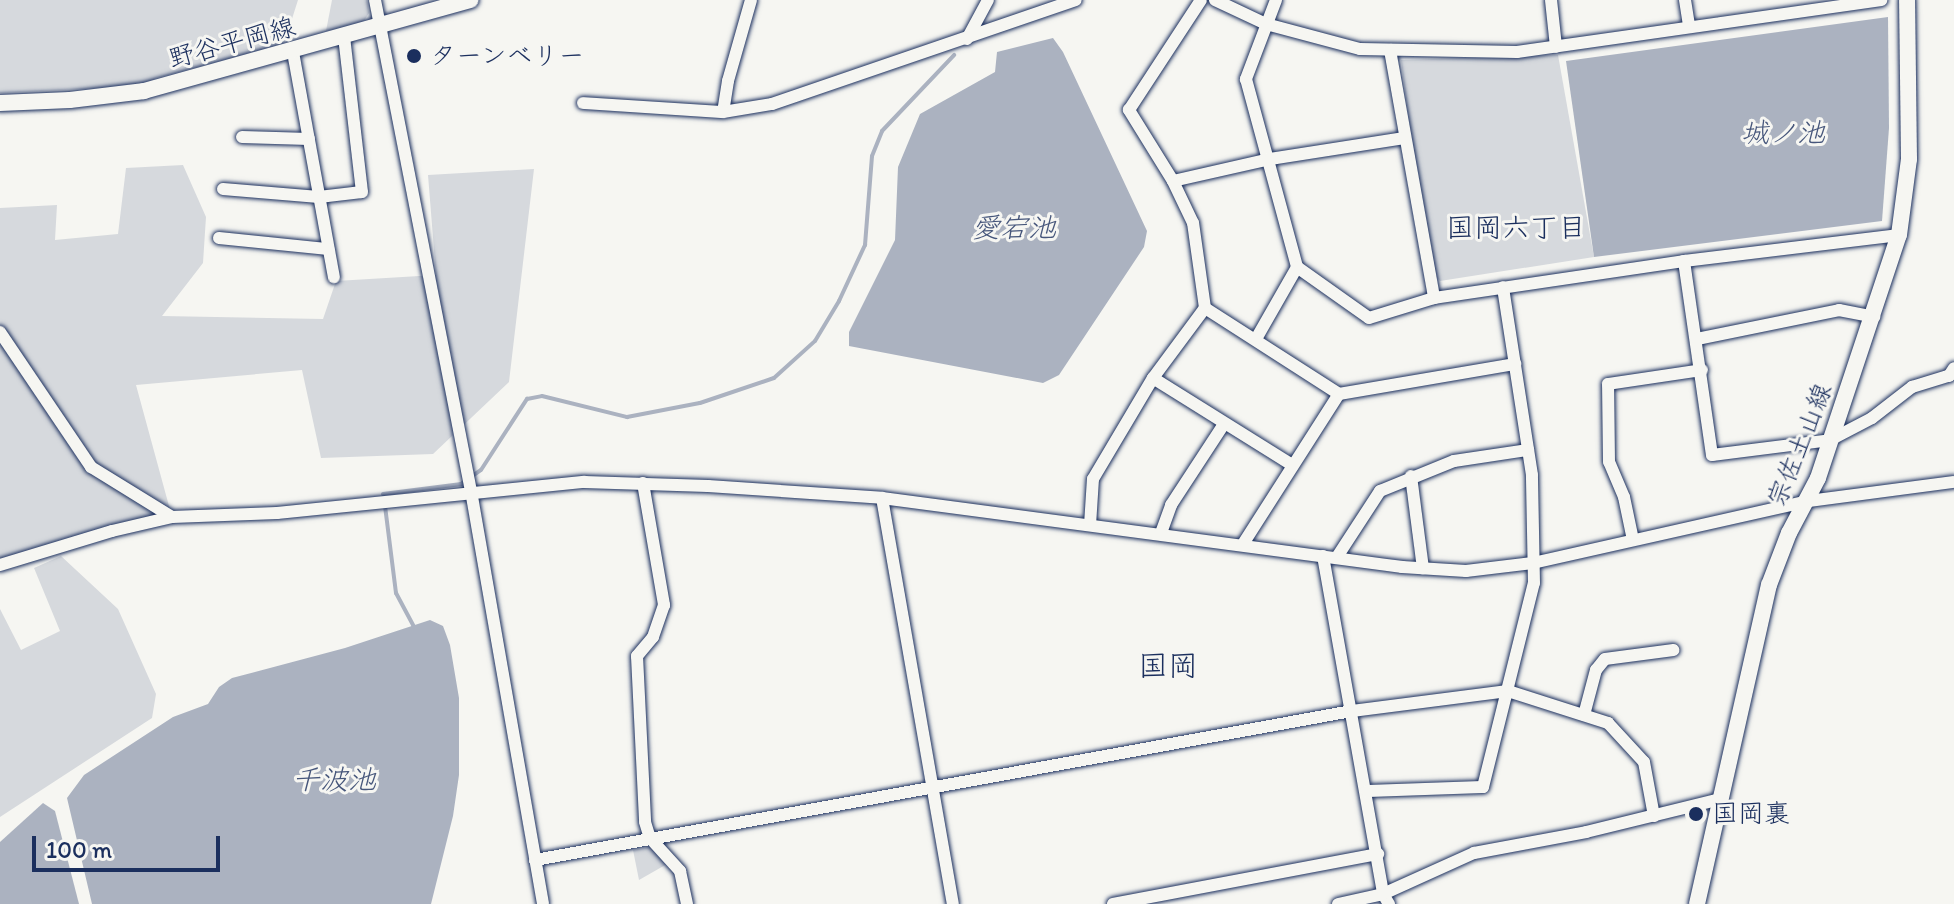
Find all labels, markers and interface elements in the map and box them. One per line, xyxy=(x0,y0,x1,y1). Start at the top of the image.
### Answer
street label: 野谷平岡線 xyxy=(165,11,299,75)
place label: ターンベリー xyxy=(430,40,586,72)
marker: ターンベリー xyxy=(405,47,423,65)
water label: 城ノ池 xyxy=(1741,115,1825,149)
water label: 愛宕池 xyxy=(972,210,1056,244)
district label: 国岡六丁目 xyxy=(1446,210,1586,244)
street label: 宗佐土山線 xyxy=(1761,379,1839,511)
district label: 国岡 xyxy=(1138,648,1198,684)
water label: 千波池 xyxy=(292,762,376,796)
place label: 国岡裏 xyxy=(1712,798,1790,830)
marker: 国岡裏 xyxy=(1687,805,1705,823)
scale bar xyxy=(36,820,224,870)
text: 100 m xyxy=(46,835,112,864)

